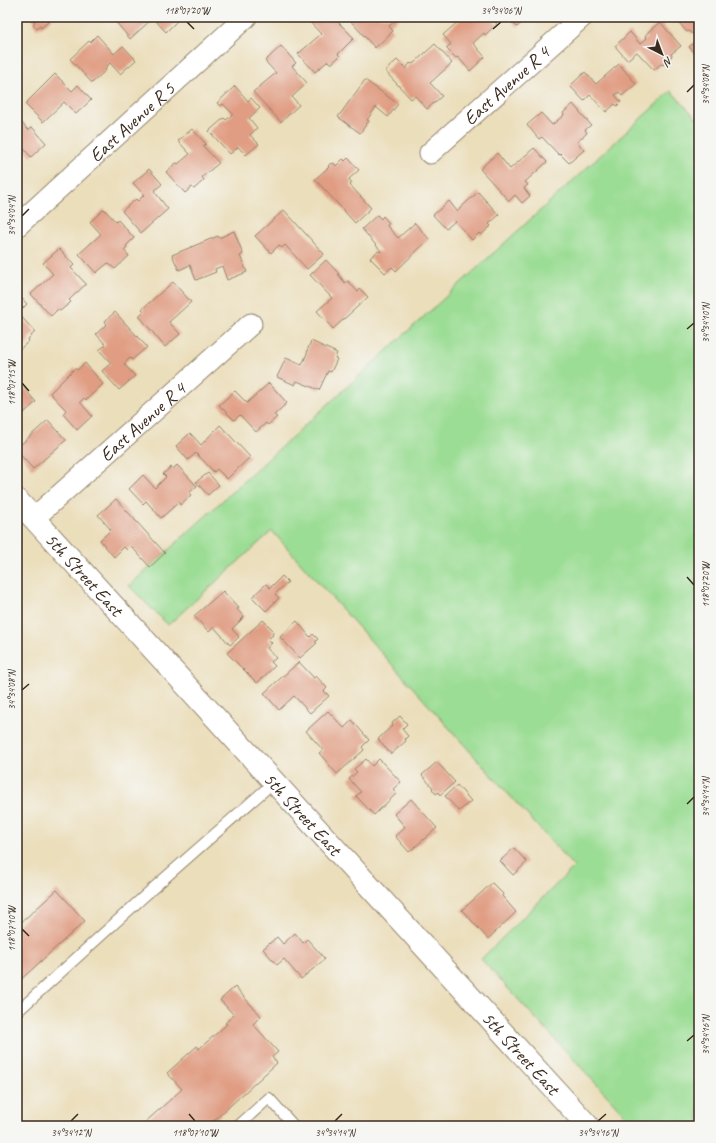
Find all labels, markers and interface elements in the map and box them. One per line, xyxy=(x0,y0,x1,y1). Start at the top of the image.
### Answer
text: 118°07'20"W xyxy=(164,4,211,17)
text: 34°34'06"N xyxy=(481,4,523,17)
north arrow xyxy=(642,34,682,74)
street label: East Avenue R 4 xyxy=(459,39,557,131)
text: N xyxy=(660,54,676,70)
text: 34°34'08"N xyxy=(699,63,712,105)
street label: East Avenue R 5 xyxy=(84,76,181,167)
text: 34°34'04"N xyxy=(5,194,18,236)
text: 34°34'10"N xyxy=(699,301,712,343)
text: 118°07'15"W xyxy=(5,359,18,406)
street label: East Avenue R 4 xyxy=(95,376,193,467)
street label: 5th Street East xyxy=(40,528,129,622)
text: 118°07'20"W xyxy=(699,561,712,608)
text: 34°34'08"N xyxy=(5,668,18,710)
street label: 5th Street East xyxy=(258,767,347,862)
text: 34°34'14"N xyxy=(699,775,712,817)
text: 118°07'10"W xyxy=(5,905,18,952)
street label: 5th Street East xyxy=(476,1007,566,1101)
text: 34°34'16"N xyxy=(699,1013,712,1055)
text: 34°34'12"N xyxy=(51,1126,93,1139)
text: 118°07'10"W xyxy=(172,1126,219,1139)
text: 34°34'14"N xyxy=(315,1126,357,1139)
text: 34°34'16"N xyxy=(578,1126,620,1139)

